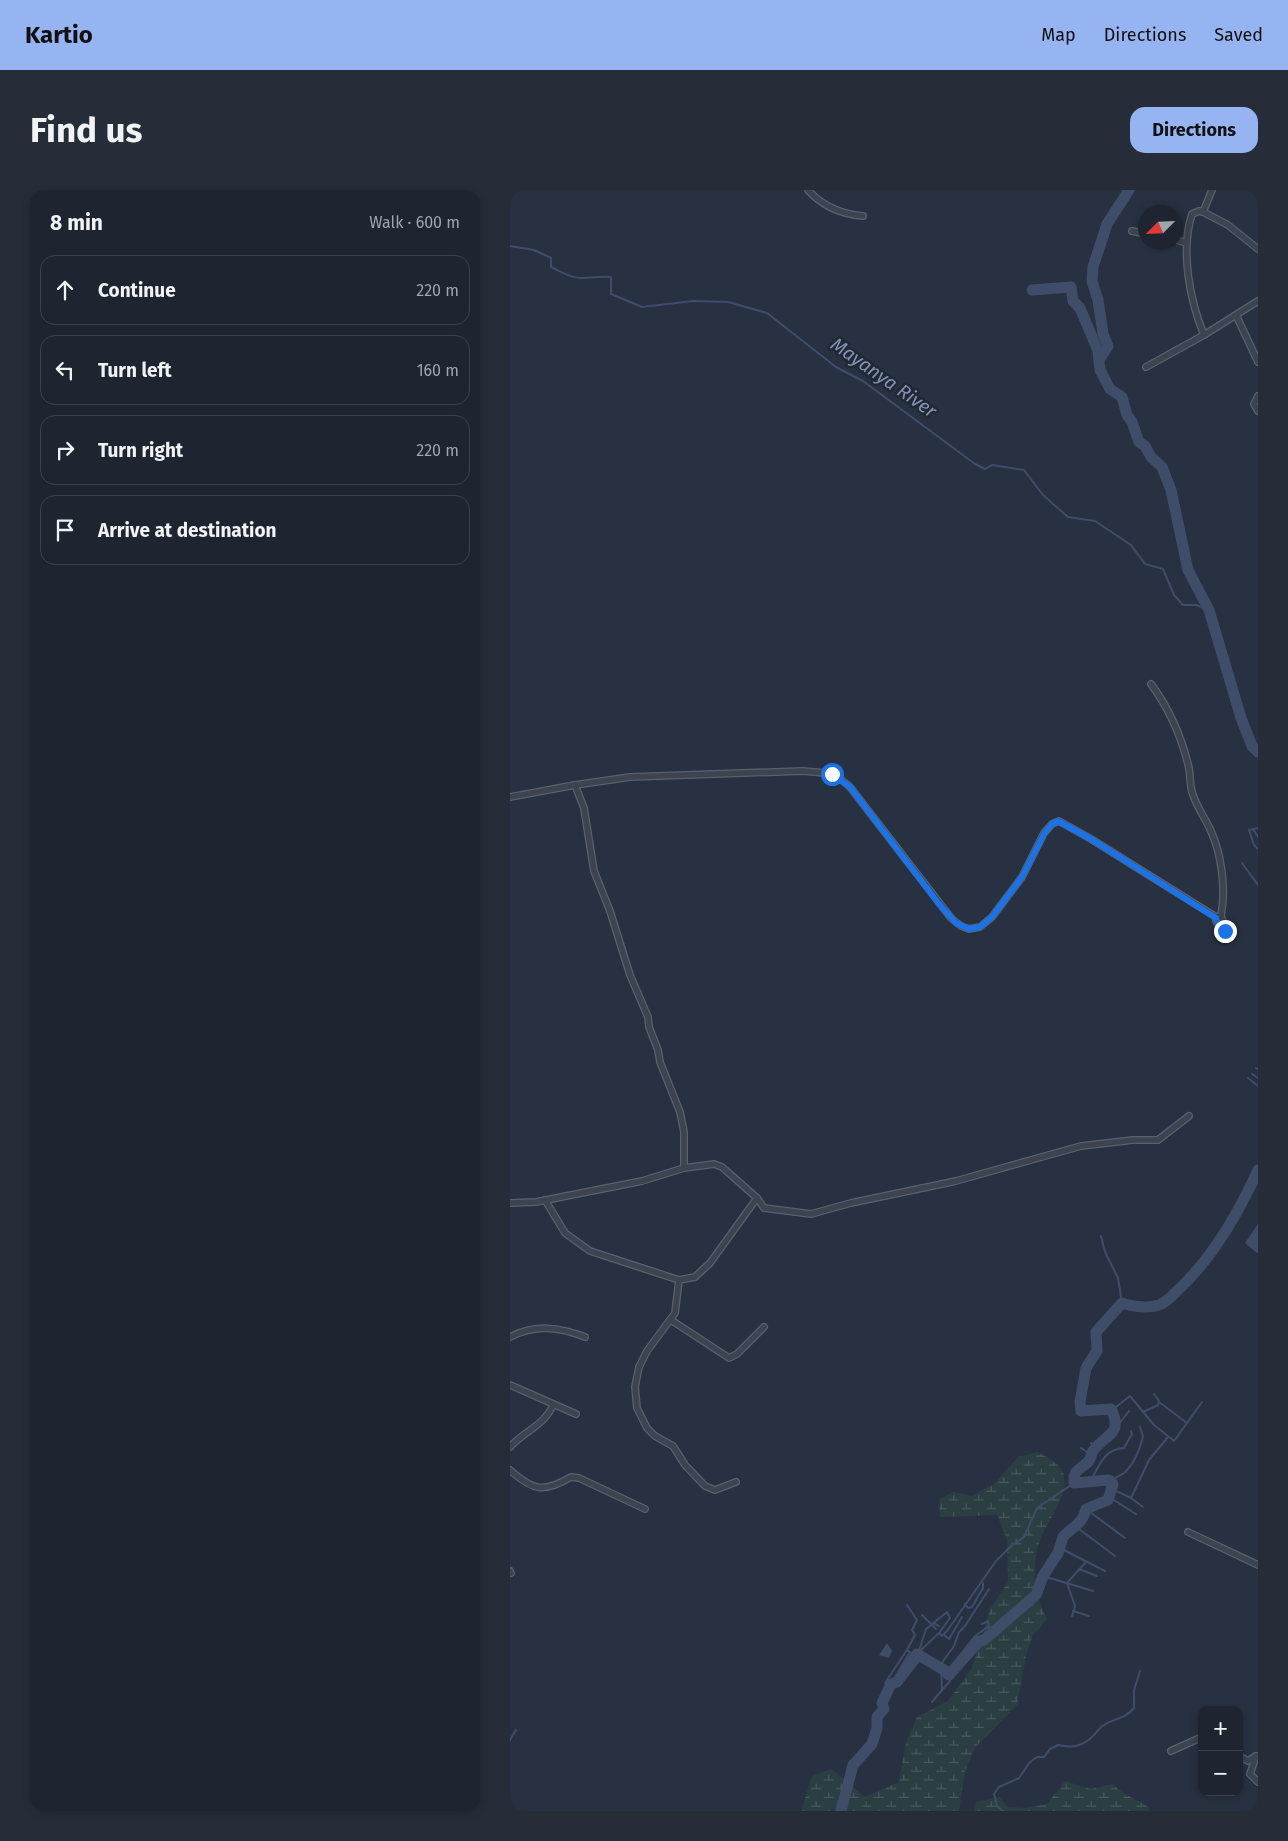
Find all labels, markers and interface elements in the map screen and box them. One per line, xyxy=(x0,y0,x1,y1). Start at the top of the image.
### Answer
text: Kartio xyxy=(25,21,93,49)
text: Map xyxy=(1041,24,1076,46)
text: Directions xyxy=(1104,24,1186,46)
text: Saved xyxy=(1214,24,1263,46)
button: Directions xyxy=(1130,107,1258,153)
text: Find us xyxy=(30,109,142,151)
north arrow xyxy=(1138,205,1183,250)
text: 8 min xyxy=(50,210,103,236)
text: Walk · 600 m xyxy=(369,213,460,232)
icon: ahead xyxy=(51,276,79,304)
text: Continue xyxy=(98,279,176,302)
text: 220 m xyxy=(416,281,459,300)
water label: Mayanya River xyxy=(826,332,942,423)
icon: left xyxy=(51,356,79,384)
text: Turn left xyxy=(98,359,172,382)
text: 160 m xyxy=(417,361,459,380)
icon: right xyxy=(51,436,79,464)
text: Turn right xyxy=(98,439,183,462)
text: 220 m xyxy=(416,441,459,460)
icon: arrive xyxy=(51,516,79,544)
text: Arrive at destination xyxy=(98,519,277,542)
route start xyxy=(821,763,844,786)
route end xyxy=(1214,920,1237,943)
map controls xyxy=(1198,1706,1243,1796)
button: + xyxy=(1198,1706,1243,1751)
button: − xyxy=(1198,1751,1243,1796)

